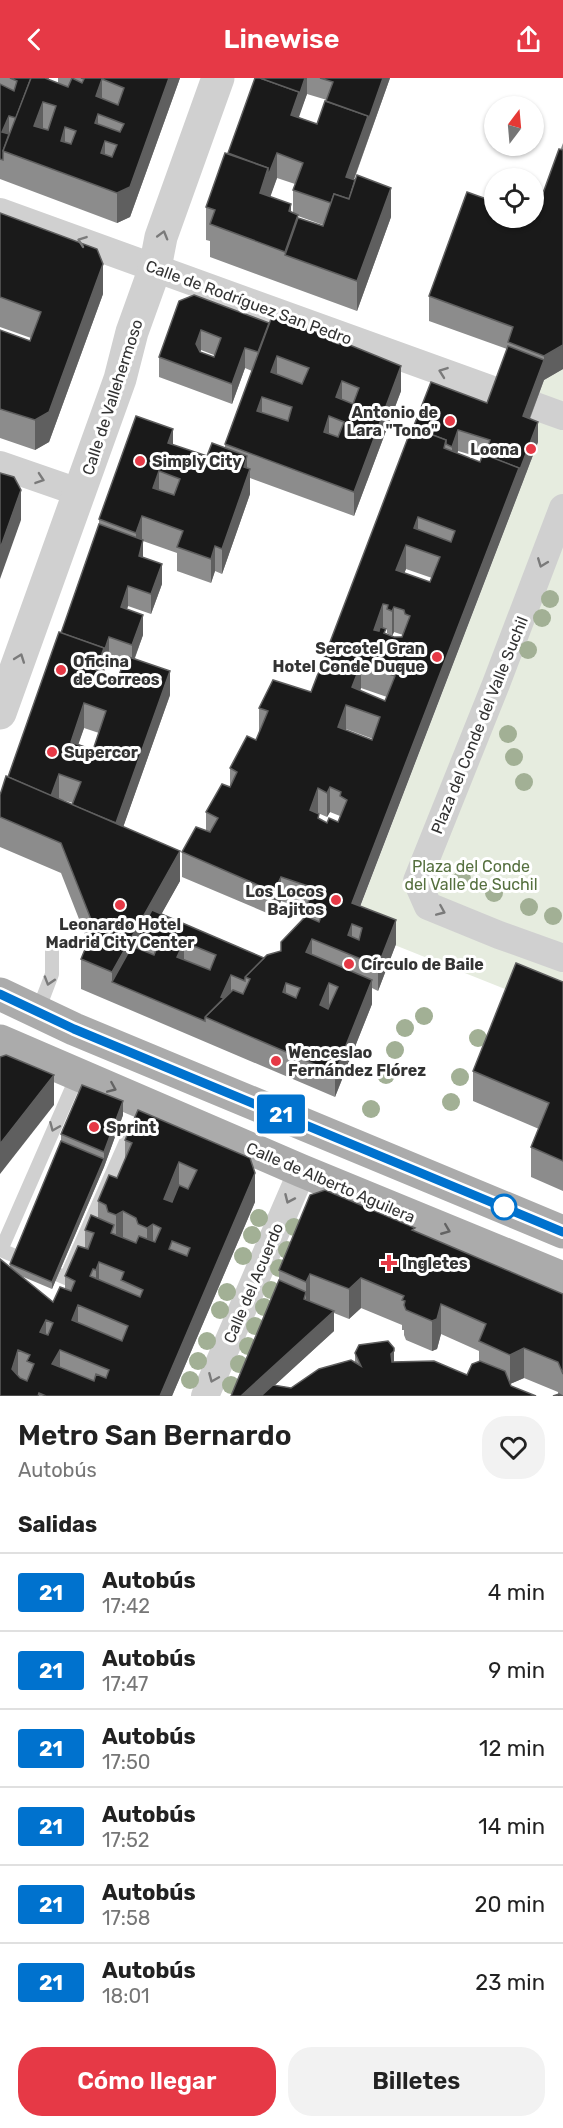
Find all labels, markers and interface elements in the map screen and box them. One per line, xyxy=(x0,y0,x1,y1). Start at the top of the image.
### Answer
icon: back xyxy=(18,23,51,56)
text: Linewise xyxy=(224,23,339,55)
icon: share xyxy=(512,23,545,56)
north arrow xyxy=(484,96,544,156)
map controls xyxy=(484,96,544,228)
button: locate xyxy=(484,168,544,228)
one-way arrow xyxy=(156,230,168,241)
one-way arrow xyxy=(78,236,88,249)
street label: Calle de Rodríguez San Pedro xyxy=(143,256,354,349)
street label: Calle de Vallehermoso xyxy=(78,317,147,478)
one-way arrow xyxy=(439,367,449,380)
place label: Antonio de Lara "Tono" xyxy=(346,403,438,440)
marker: Antonio de Lara "Tono" xyxy=(443,414,457,428)
place label: Loona xyxy=(470,440,519,459)
marker: Loona xyxy=(524,442,538,456)
place label: Simply City xyxy=(152,452,242,471)
marker: Simply City xyxy=(133,454,147,468)
one-way arrow xyxy=(35,472,45,484)
one-way arrow xyxy=(537,557,550,567)
street label: Plaza del Conde del Valle Suchil xyxy=(427,614,532,837)
place label: Sercotel Gran Hotel Conde Duque xyxy=(273,639,425,676)
marker: Sercotel Gran Hotel Conde Duque xyxy=(430,650,444,664)
place label: Oficina de Correos xyxy=(73,652,160,689)
one-way arrow xyxy=(13,654,26,664)
marker: Oficina de Correos xyxy=(54,663,68,677)
place label: Supercor xyxy=(64,743,139,762)
marker: Supercor xyxy=(45,745,59,759)
park label: Plaza del Conde del Valle de Suchil xyxy=(404,857,538,894)
place label: Los Locos Bajitos xyxy=(245,882,324,919)
marker: Los Locos Bajitos xyxy=(329,893,343,907)
marker: Leonardo Hotel Madrid City Center xyxy=(113,898,127,912)
one-way arrow xyxy=(435,904,446,916)
place label: Leonardo Hotel Madrid City Center xyxy=(45,915,195,952)
place label: Círculo de Baile xyxy=(361,955,484,974)
marker: Círculo de Baile xyxy=(342,957,356,971)
one-way arrow xyxy=(43,975,56,986)
place label: Wenceslao Fernández Flórez xyxy=(288,1043,426,1080)
marker: Wenceslao Fernández Flórez xyxy=(269,1054,283,1068)
one-way arrow xyxy=(106,1081,117,1093)
line badge: 21 xyxy=(254,1094,308,1134)
text: 21 xyxy=(269,1102,293,1127)
place label: Sprint xyxy=(106,1118,157,1137)
marker: Sprint xyxy=(87,1120,101,1134)
one-way arrow xyxy=(49,1121,61,1132)
street label: Calle de Alberto Aguilera xyxy=(244,1138,418,1227)
one-way arrow xyxy=(284,1193,296,1204)
unlabelled marker xyxy=(491,1194,517,1220)
street label: Calle del Acuerdo xyxy=(220,1220,287,1346)
one-way arrow xyxy=(440,1223,451,1235)
marker: Ingletes xyxy=(380,1254,398,1272)
place label: Ingletes xyxy=(402,1254,468,1273)
one-way arrow xyxy=(208,1372,220,1383)
button: heart xyxy=(482,1416,545,1479)
text: Metro San Bernardo xyxy=(18,1419,291,1452)
text: Autobús xyxy=(18,1458,97,1482)
text: Salidas xyxy=(18,1511,97,1538)
text: Autobús xyxy=(102,1567,196,1594)
text: 4 min xyxy=(488,1579,545,1606)
text: 21 xyxy=(39,1580,63,1605)
text: 17:42 xyxy=(102,1594,150,1618)
text: Autobús xyxy=(102,1645,196,1672)
text: 9 min xyxy=(488,1657,545,1684)
text: 21 xyxy=(39,1658,63,1683)
text: 17:47 xyxy=(102,1672,148,1696)
text: Autobús xyxy=(102,1723,196,1750)
text: 12 min xyxy=(479,1735,545,1762)
text: 21 xyxy=(39,1736,63,1761)
text: 17:50 xyxy=(102,1750,151,1774)
text: Autobús xyxy=(102,1801,196,1828)
text: 14 min xyxy=(478,1813,545,1840)
text: 21 xyxy=(39,1814,63,1839)
text: 17:52 xyxy=(102,1828,150,1852)
text: Autobús xyxy=(102,1879,196,1906)
text: 20 min xyxy=(475,1891,545,1918)
text: 21 xyxy=(39,1892,63,1917)
text: 17:58 xyxy=(102,1906,151,1930)
text: Autobús xyxy=(102,1957,196,1984)
text: 23 min xyxy=(475,1969,545,1996)
text: 21 xyxy=(39,1970,63,1995)
text: 18:01 xyxy=(102,1984,150,2008)
button: Cómo llegar xyxy=(18,2047,276,2116)
button: Billetes xyxy=(288,2047,545,2116)

